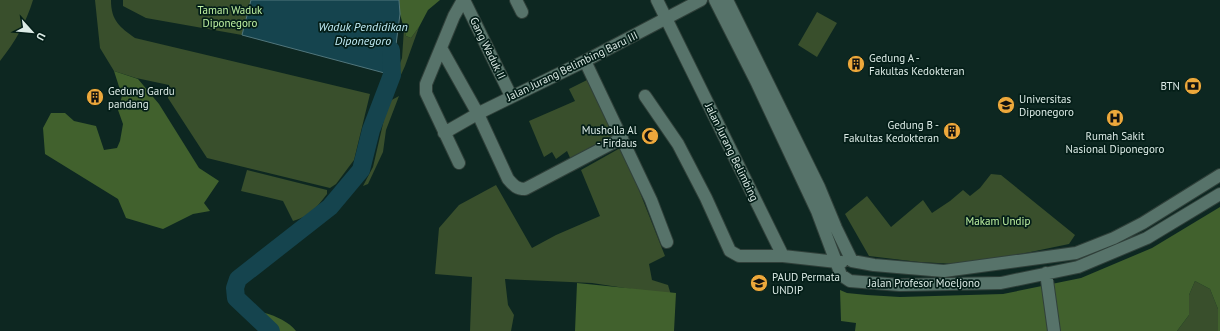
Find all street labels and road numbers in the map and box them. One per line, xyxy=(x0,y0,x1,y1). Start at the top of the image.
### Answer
street label: Gang Waduk II xyxy=(467,15,509,81)
street label: Jalan Jurang Belimbing Baru III xyxy=(503,28,640,104)
street label: Jalan Jurang Belimbing xyxy=(702,100,762,203)
street label: Jalan Profesor Moeljono xyxy=(867,276,980,290)

